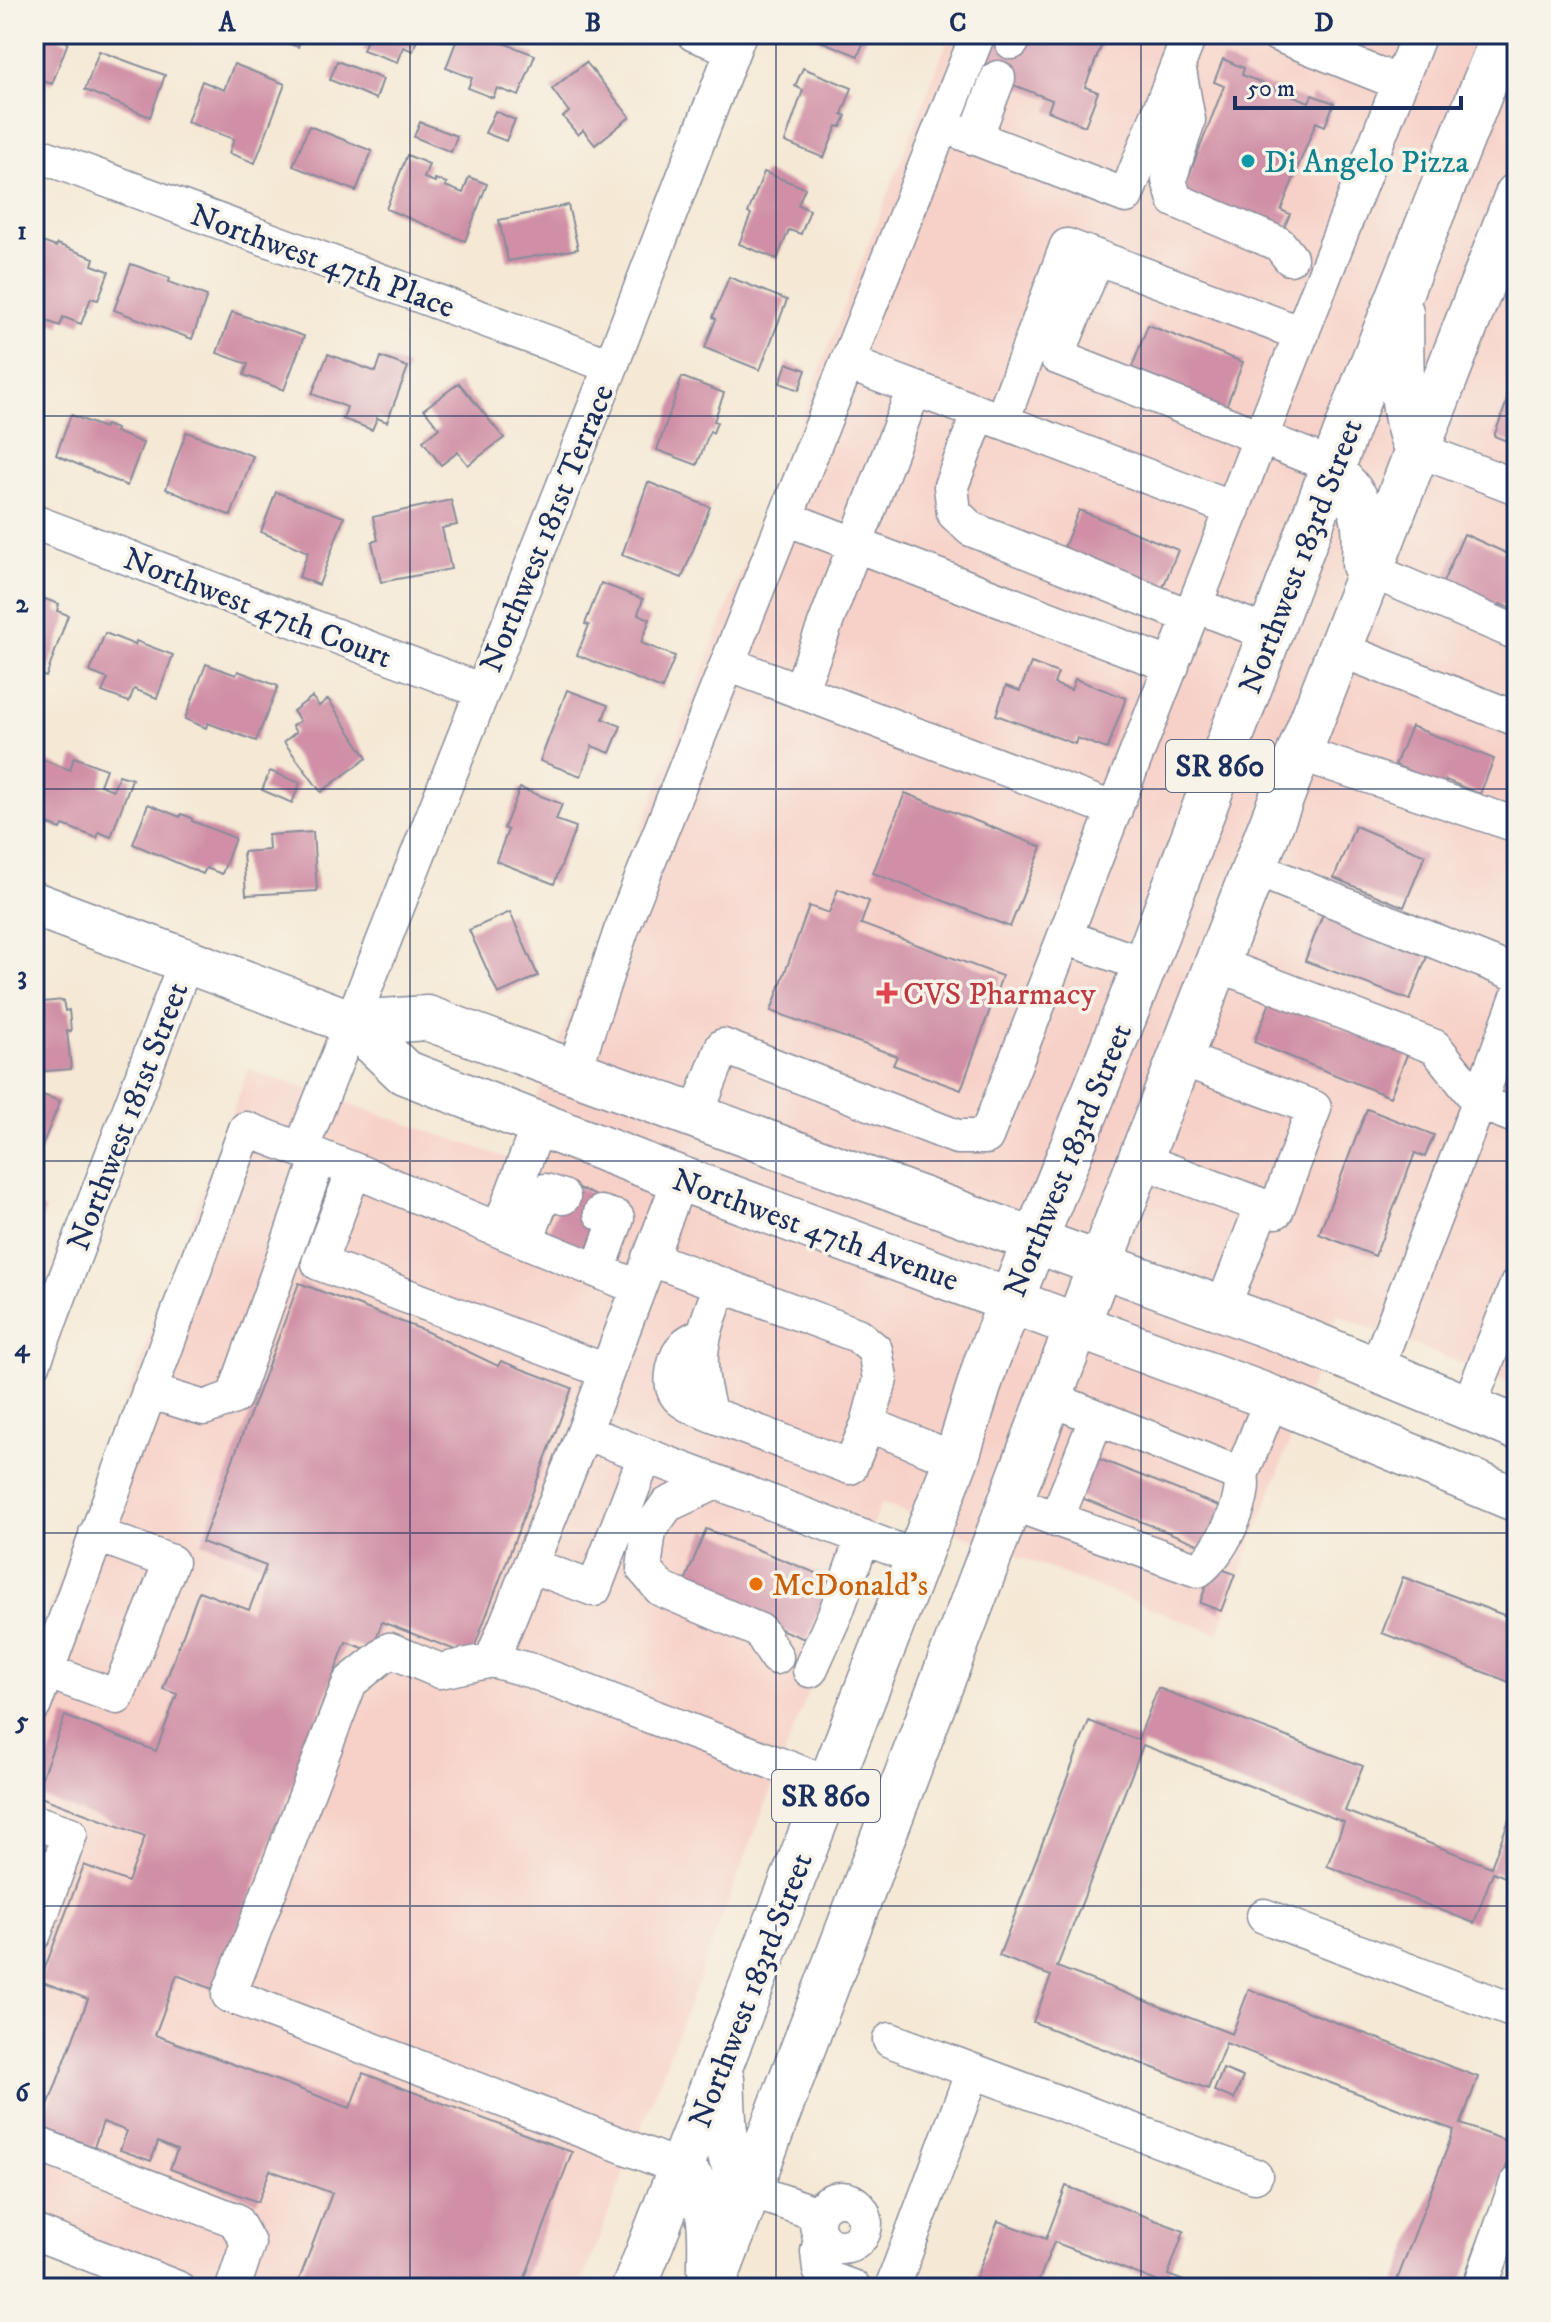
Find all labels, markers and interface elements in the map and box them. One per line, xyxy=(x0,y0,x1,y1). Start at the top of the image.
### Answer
text: A xyxy=(218,7,237,40)
text: B xyxy=(585,7,601,40)
text: C xyxy=(949,7,967,40)
text: D xyxy=(1314,7,1334,40)
scale bar xyxy=(1235,60,1461,110)
text: 50 m xyxy=(1247,74,1295,104)
place label: Di Angelo Pizza xyxy=(1264,143,1469,183)
marker: Di Angelo Pizza xyxy=(1239,152,1257,170)
street label: Northwest 47th Place xyxy=(185,196,460,328)
text: 1 xyxy=(17,215,27,248)
street label: Northwest 181st Terrace xyxy=(472,379,624,679)
street label: Northwest 183rd Street xyxy=(1231,414,1373,700)
street label: Northwest 47th Court xyxy=(118,539,397,678)
text: 2 xyxy=(16,588,30,621)
road number: SR 860 xyxy=(1166,740,1274,792)
text: 3 xyxy=(17,960,27,993)
place label: CVS Pharmacy xyxy=(903,975,1096,1015)
street label: Northwest 181st Street xyxy=(59,977,198,1257)
marker: CVS Pharmacy xyxy=(878,984,896,1002)
street label: Northwest 183rd Street xyxy=(996,1018,1142,1303)
street label: Northwest 47th Avenue xyxy=(667,1160,964,1301)
text: 4 xyxy=(15,1332,31,1365)
place label: McDonald's xyxy=(772,1566,928,1606)
marker: McDonald's xyxy=(747,1575,765,1593)
text: 5 xyxy=(15,1705,29,1738)
road number: SR 860 xyxy=(772,1770,880,1822)
street label: Northwest 183rd Street xyxy=(681,1848,823,2134)
text: 6 xyxy=(15,2077,30,2110)

